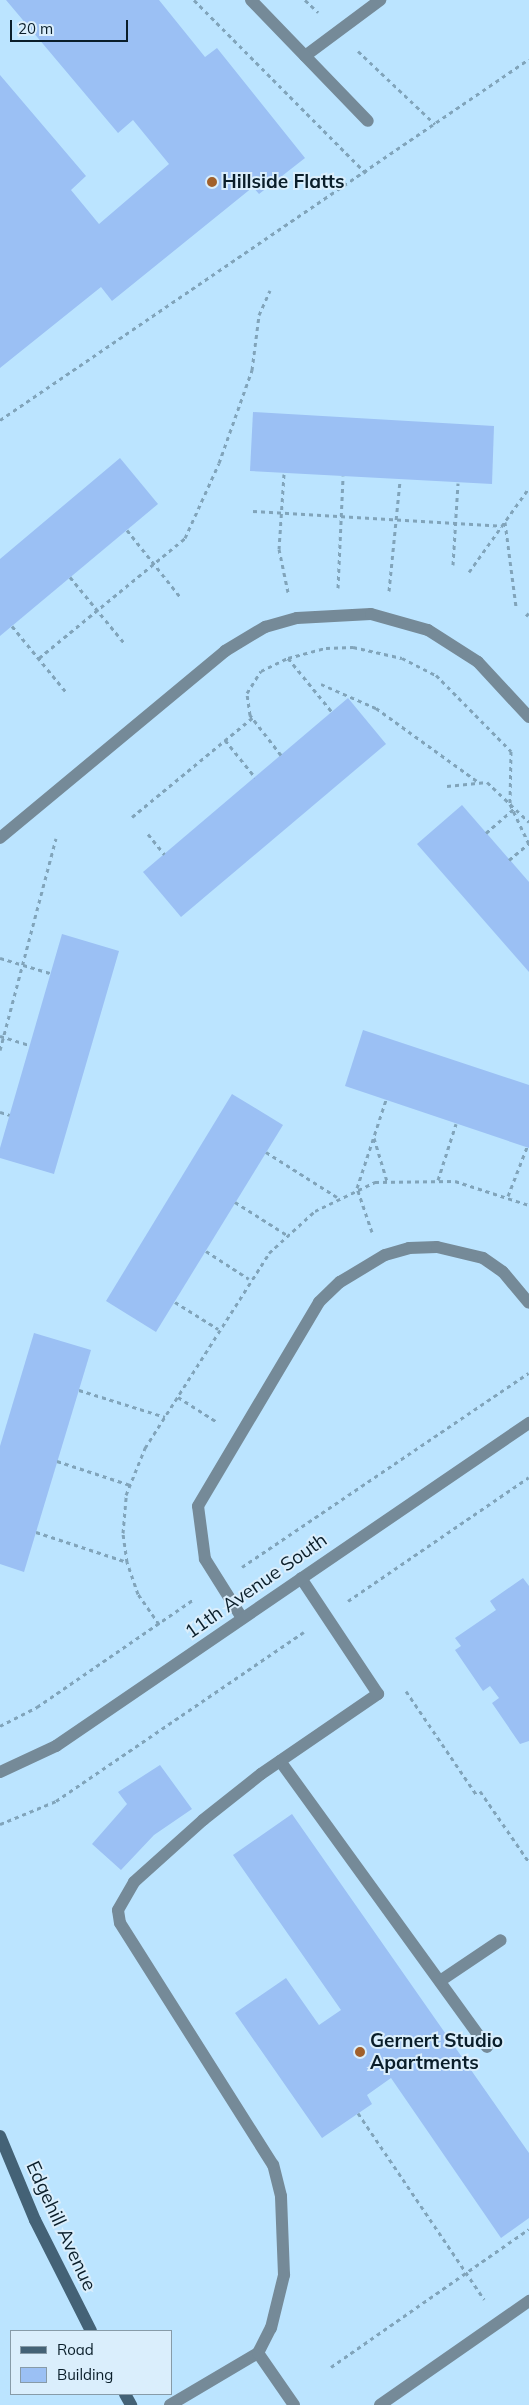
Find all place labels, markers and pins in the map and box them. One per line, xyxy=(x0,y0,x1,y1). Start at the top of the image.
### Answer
place label: Hillside Flatts xyxy=(222,171,344,193)
marker: Hillside Flatts xyxy=(206,176,218,188)
place label: Gernert Studio Apartments xyxy=(370,2030,503,2074)
marker: Gernert Studio Apartments xyxy=(354,2046,366,2058)

